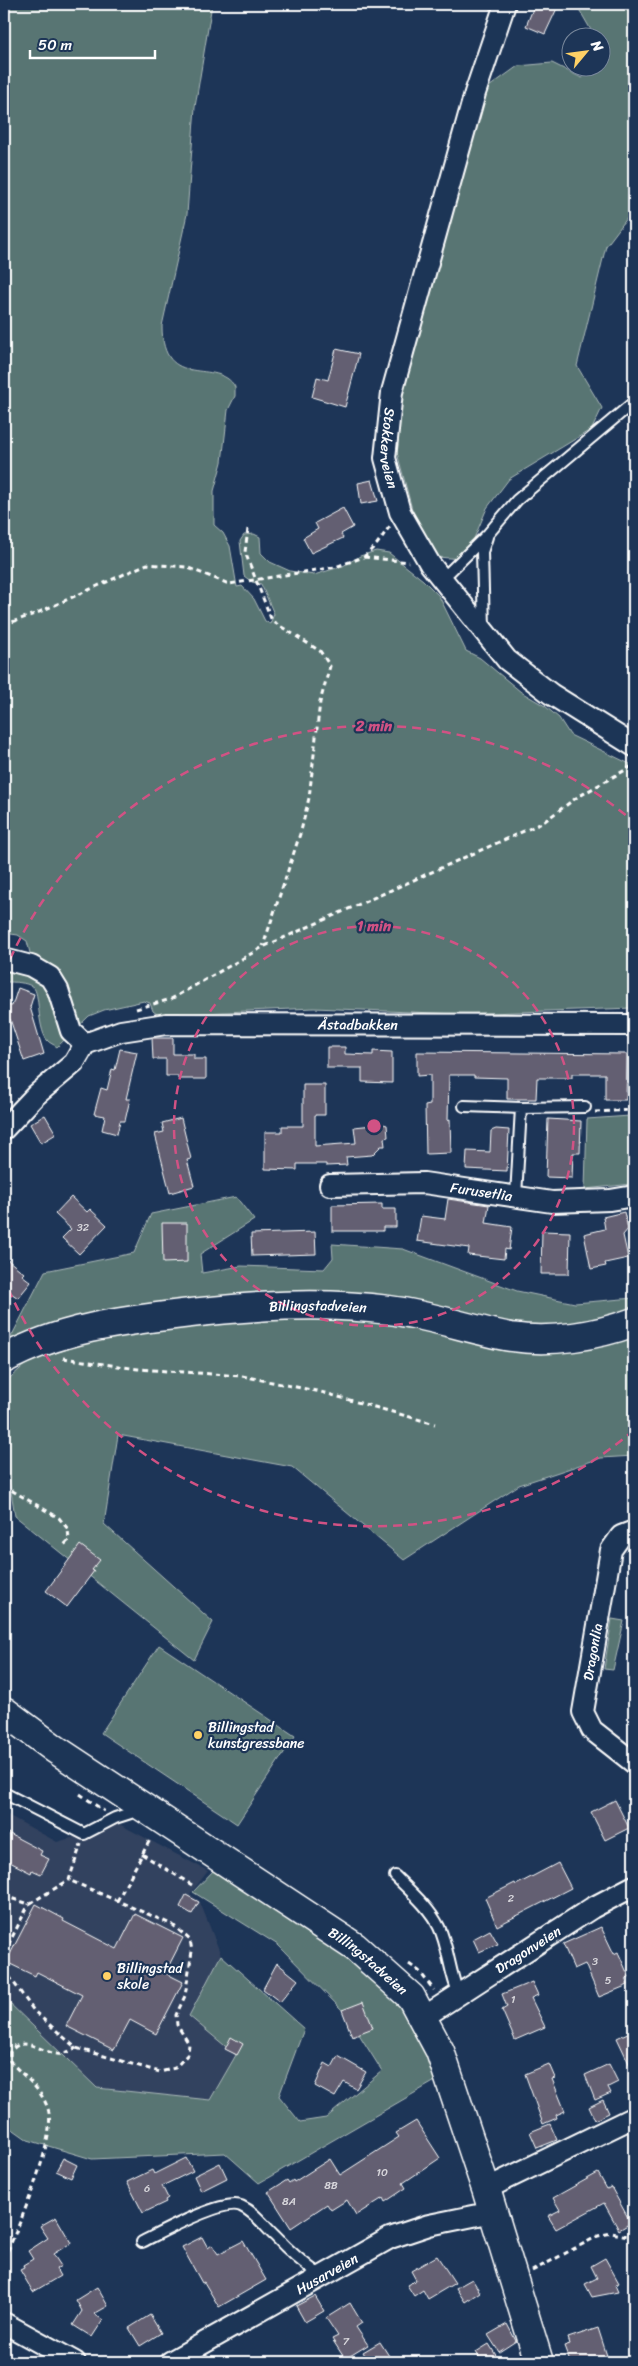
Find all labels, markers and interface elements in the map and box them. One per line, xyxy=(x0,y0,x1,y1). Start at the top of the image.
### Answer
scale bar xyxy=(30,28,155,60)
north arrow xyxy=(560,28,610,78)
text: 50 m xyxy=(38,32,73,58)
text: N xyxy=(583,35,610,57)
street label: Stokkerveien xyxy=(373,406,406,492)
text: 2 min xyxy=(355,713,393,739)
text: 1 min xyxy=(357,913,392,939)
street label: Åstadbakken xyxy=(317,1012,398,1037)
centre of rings xyxy=(365,1117,383,1135)
street label: Furusetlia xyxy=(449,1175,515,1209)
house number: 32 xyxy=(77,1218,90,1237)
street label: Billingstadveien xyxy=(268,1293,368,1320)
street label: Dragonlia xyxy=(576,1621,610,1683)
place label: Billingstad kunstgressbane xyxy=(208,1715,304,1756)
marker: Billingstad kunstgressbane xyxy=(192,1729,204,1741)
house number: 2 xyxy=(508,1889,515,1908)
street label: Dragonveien xyxy=(490,1918,567,1980)
street label: Billingstadveien xyxy=(323,1920,414,2002)
house number: 3 xyxy=(592,1952,598,1971)
place label: Billingstad skole xyxy=(116,1956,184,1997)
marker: Billingstad skole xyxy=(101,1970,113,1982)
house number: 5 xyxy=(605,1971,612,1990)
house number: 1 xyxy=(511,1990,516,2009)
house number: 10 xyxy=(376,2163,388,2182)
house number: 8B xyxy=(324,2176,338,2195)
house number: 6 xyxy=(144,2179,150,2198)
house number: 8A xyxy=(282,2192,296,2211)
street label: Husarveien xyxy=(291,2246,363,2301)
house number: 7 xyxy=(343,2332,350,2351)

